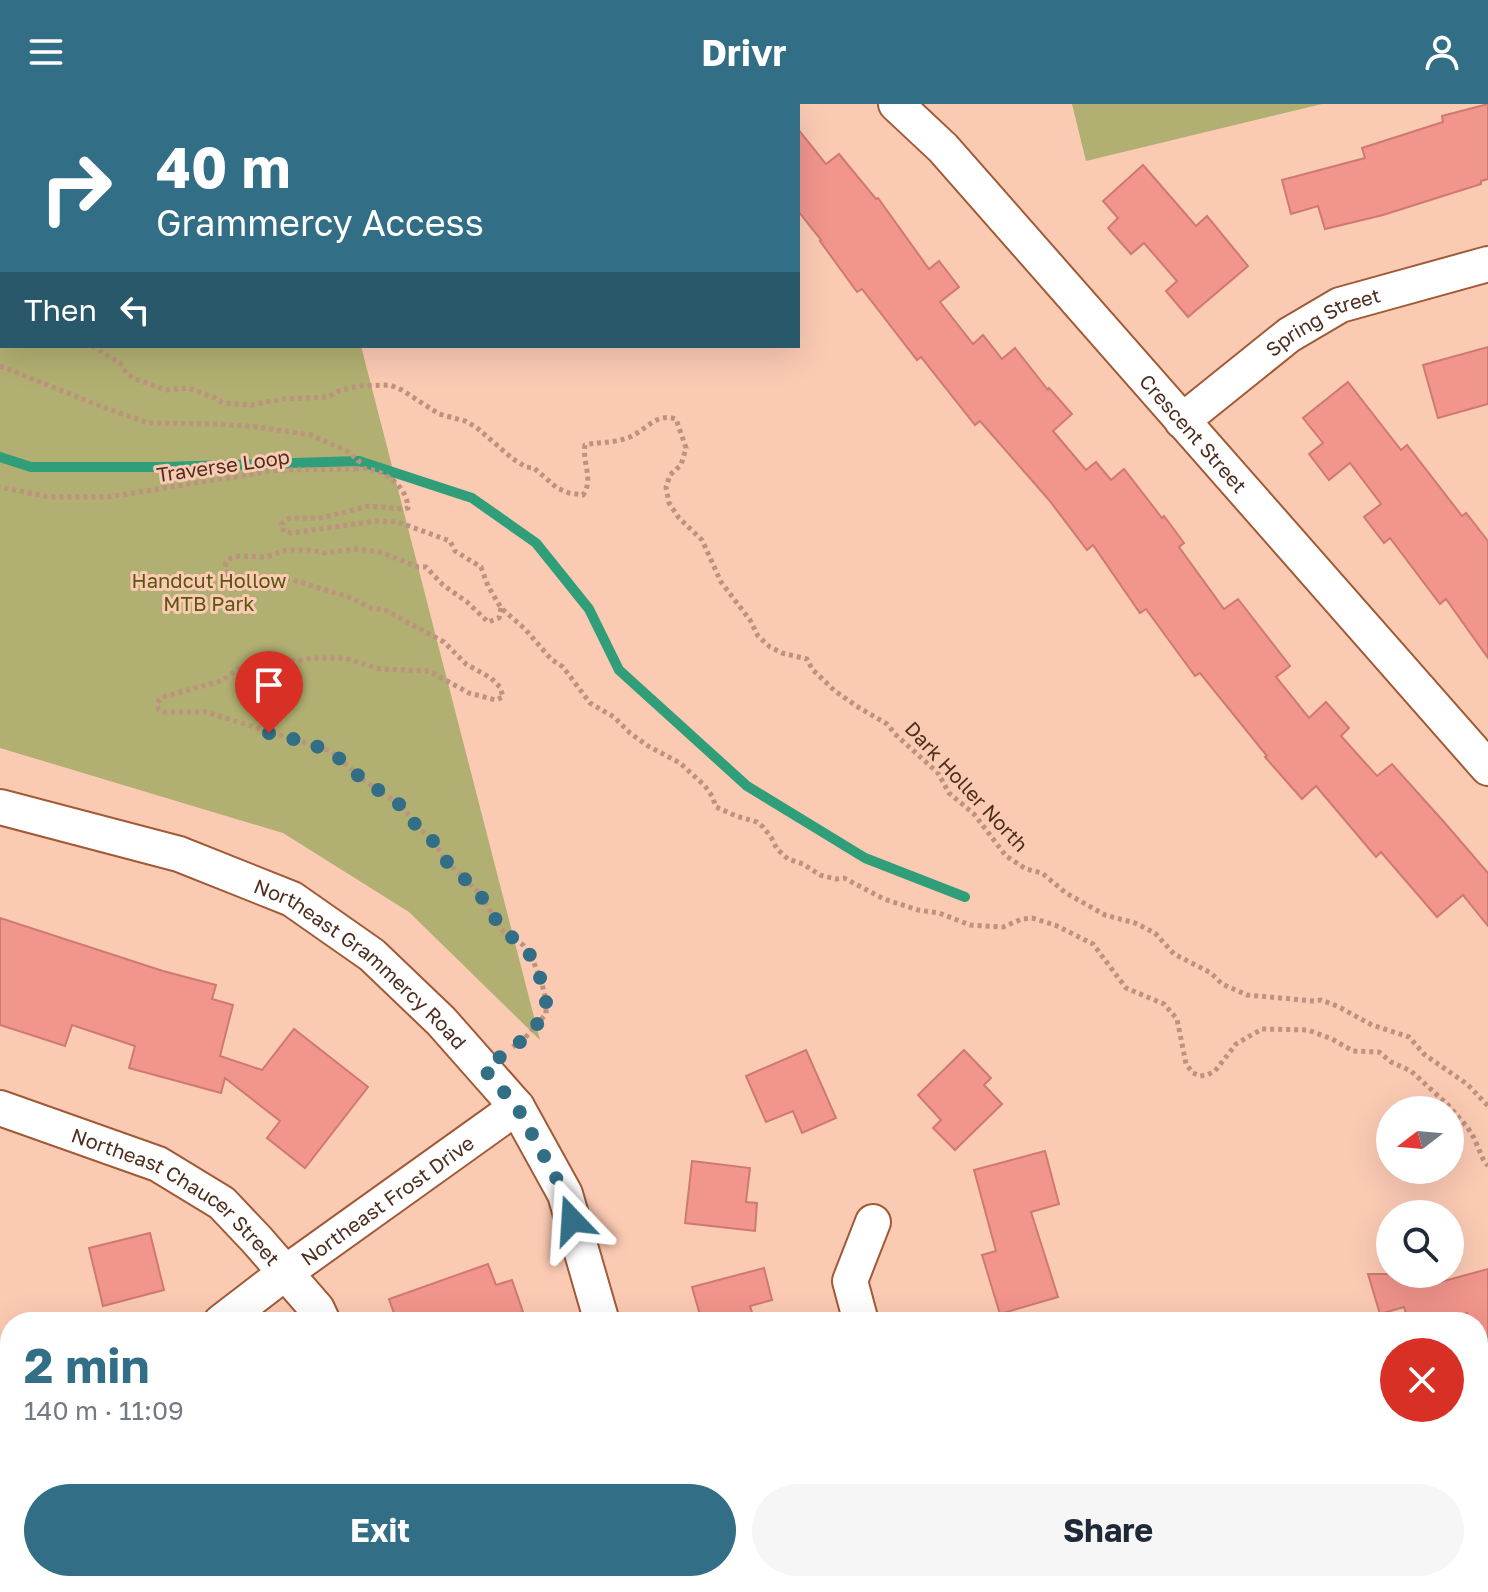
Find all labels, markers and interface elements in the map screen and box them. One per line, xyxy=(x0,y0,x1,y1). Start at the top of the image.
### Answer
icon: menu xyxy=(24,30,68,74)
icon: person xyxy=(1420,30,1464,74)
text: Drivr xyxy=(701,31,787,74)
text: 40 m xyxy=(156,133,290,200)
icon: right xyxy=(24,136,128,240)
text: Grammercy Access xyxy=(156,201,484,244)
street label: Spring Street xyxy=(1261,282,1383,361)
icon: left xyxy=(113,288,157,332)
text: Then xyxy=(24,292,97,328)
street label: Crescent Street xyxy=(1135,369,1252,497)
street label: Traverse Loop xyxy=(155,444,291,486)
park label: Handcut Hollow MTB Park xyxy=(132,568,286,615)
pin xyxy=(235,651,303,733)
icon: arrive xyxy=(247,663,291,707)
street label: Dark Holler North xyxy=(900,716,1034,856)
street label: Northeast Grammercy Road xyxy=(251,873,472,1054)
north arrow xyxy=(1376,1096,1464,1184)
map controls xyxy=(1376,1096,1464,1288)
street label: Northeast Chaucer Street xyxy=(68,1122,285,1270)
street label: Northeast Frost Drive xyxy=(296,1130,478,1270)
position arrow xyxy=(530,1178,614,1262)
button: search xyxy=(1376,1200,1464,1288)
text: 2 min xyxy=(24,1336,149,1394)
button: close xyxy=(1380,1338,1464,1422)
text: 140 m · 11:09 xyxy=(24,1395,184,1426)
button: Exit xyxy=(24,1484,736,1576)
button: Share xyxy=(752,1484,1464,1576)

